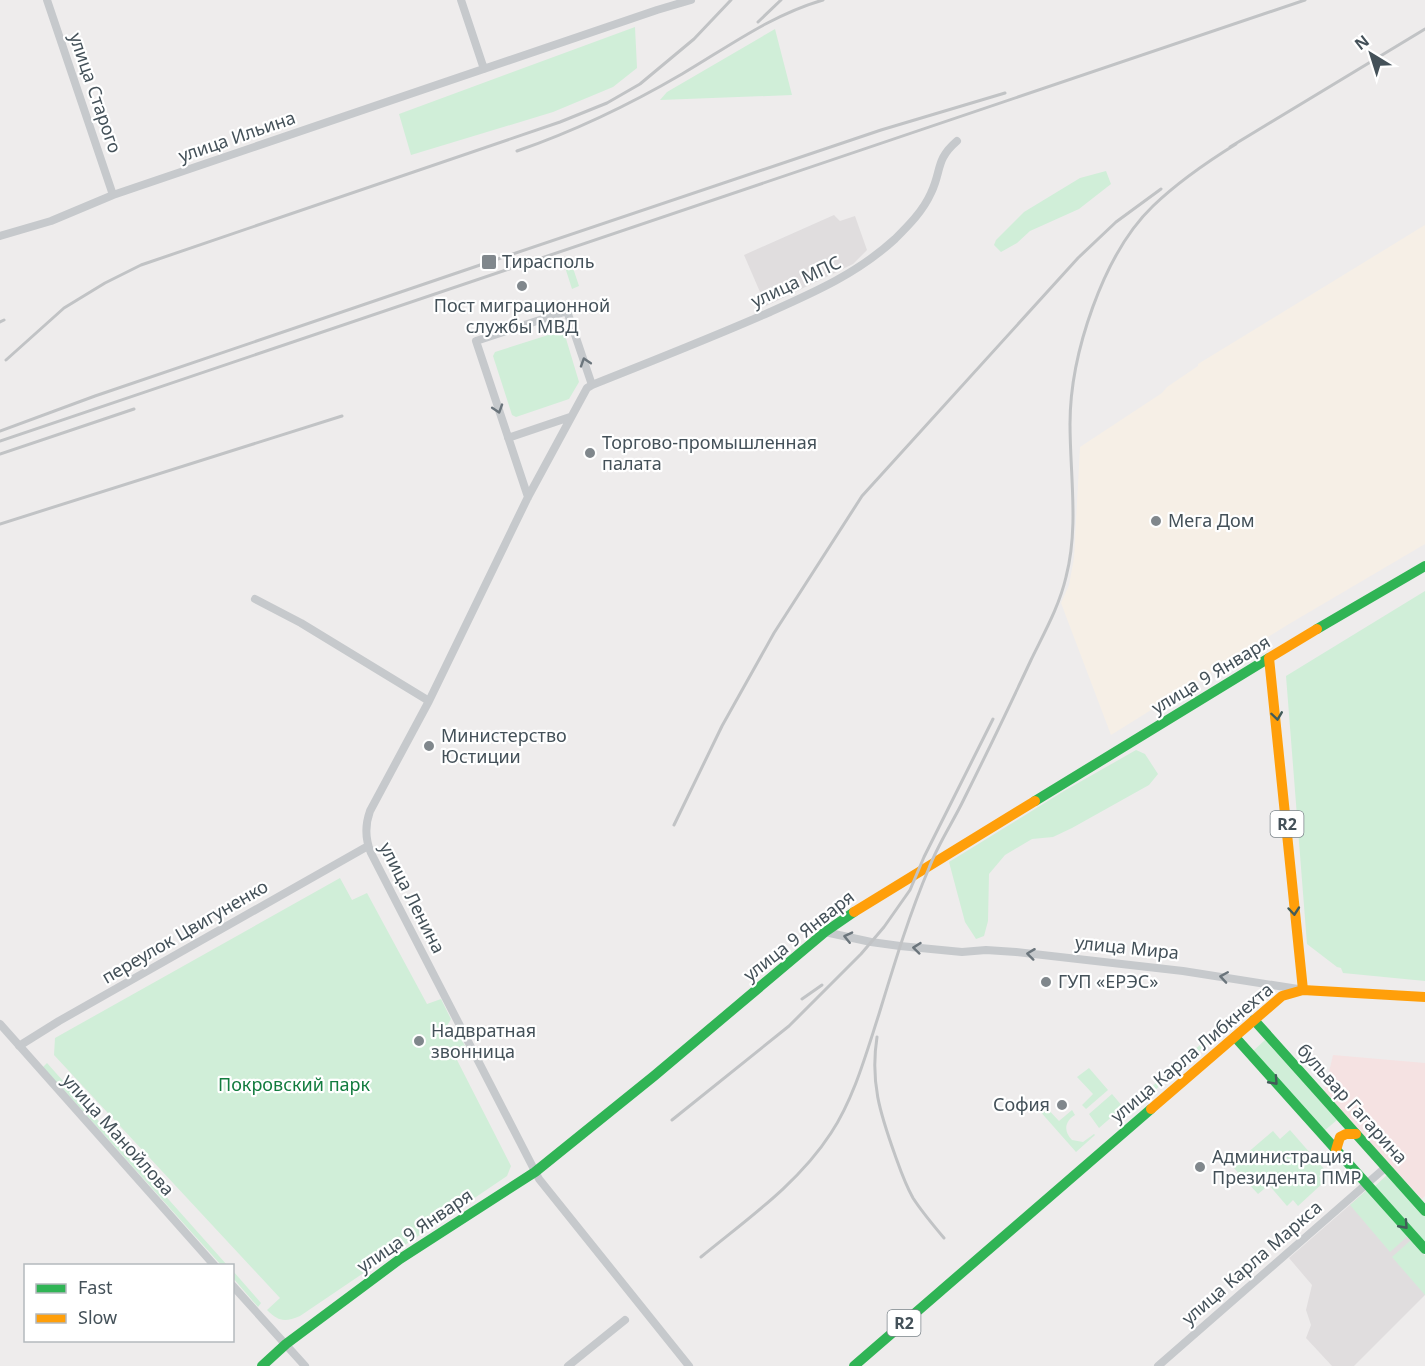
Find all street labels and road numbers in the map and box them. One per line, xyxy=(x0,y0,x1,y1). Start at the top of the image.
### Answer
street label: улица Старого xyxy=(64,29,128,156)
street label: улица Ильина xyxy=(175,105,298,167)
street label: улица МПС xyxy=(747,250,844,312)
street label: улица 9 Января xyxy=(1147,629,1274,719)
road number: R2 xyxy=(1270,811,1304,837)
street label: улица Ленина xyxy=(375,838,451,957)
street label: переулок Цвигуненко xyxy=(97,874,272,989)
street label: улица 9 Января xyxy=(738,884,859,986)
street label: улица Мира xyxy=(1074,930,1180,964)
street label: улица Карла Либкнехта xyxy=(1105,977,1278,1127)
street label: бульвар Гагарина xyxy=(1292,1038,1413,1169)
street label: улица Манойлова xyxy=(58,1068,180,1200)
street label: улица 9 Января xyxy=(352,1183,477,1278)
street label: улица Карла Маркса xyxy=(1176,1195,1327,1330)
road number: R2 xyxy=(888,1310,920,1336)

